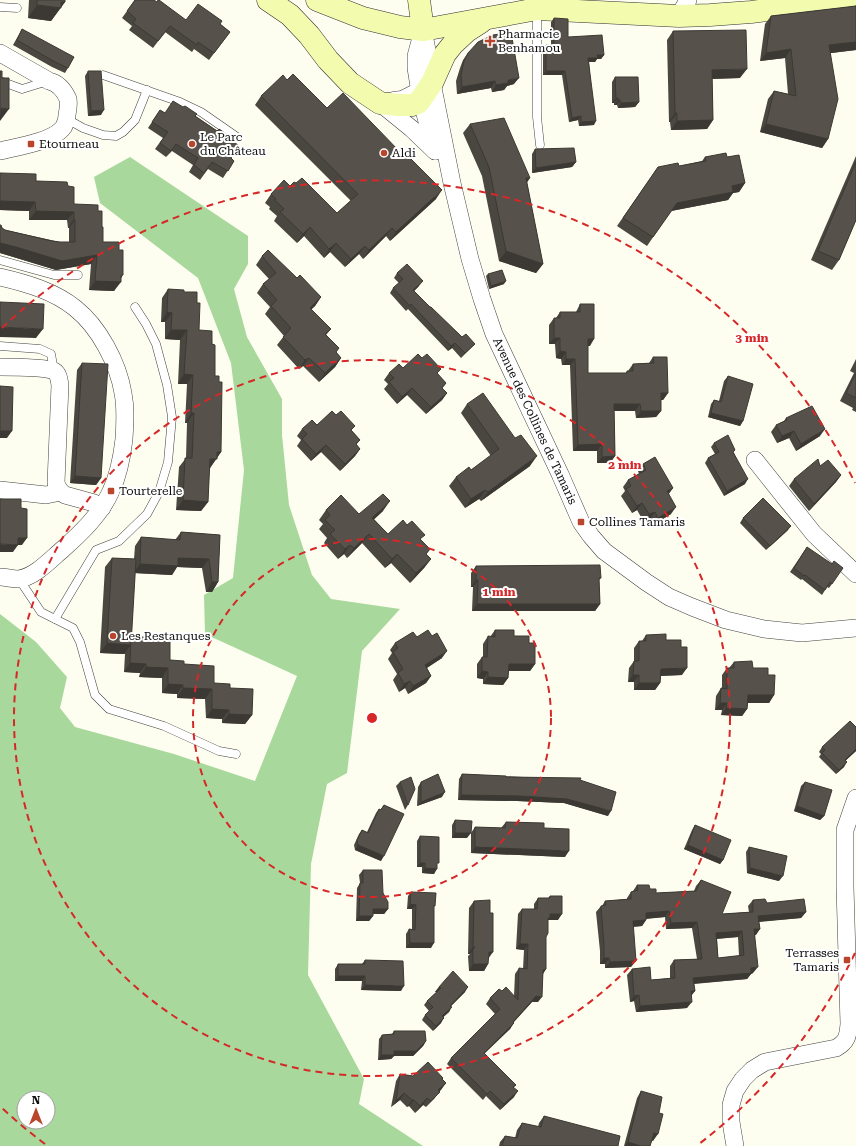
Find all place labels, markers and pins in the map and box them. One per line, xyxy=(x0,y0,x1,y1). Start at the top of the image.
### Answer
place label: Pharmacie Benhamou xyxy=(498,27,561,55)
marker: Pharmacie Benhamou xyxy=(485,36,495,46)
place label: Le Parc du Château xyxy=(200,130,266,158)
place label: Etourneau xyxy=(39,137,100,151)
marker: Etourneau xyxy=(26,139,36,149)
marker: Le Parc du Château xyxy=(187,139,197,149)
place label: Aldi xyxy=(392,146,416,160)
marker: Aldi xyxy=(379,148,389,158)
place label: Tourterelle xyxy=(119,484,183,498)
marker: Tourterelle xyxy=(106,486,116,496)
place label: Collines Tamaris xyxy=(589,515,685,529)
marker: Collines Tamaris xyxy=(576,517,586,527)
place label: Les Restanques xyxy=(121,629,211,643)
marker: Les Restanques xyxy=(108,631,118,641)
centre of rings xyxy=(365,711,379,725)
place label: Terrasses Tamaris xyxy=(785,946,839,974)
marker: Terrasses Tamaris xyxy=(842,955,852,965)

